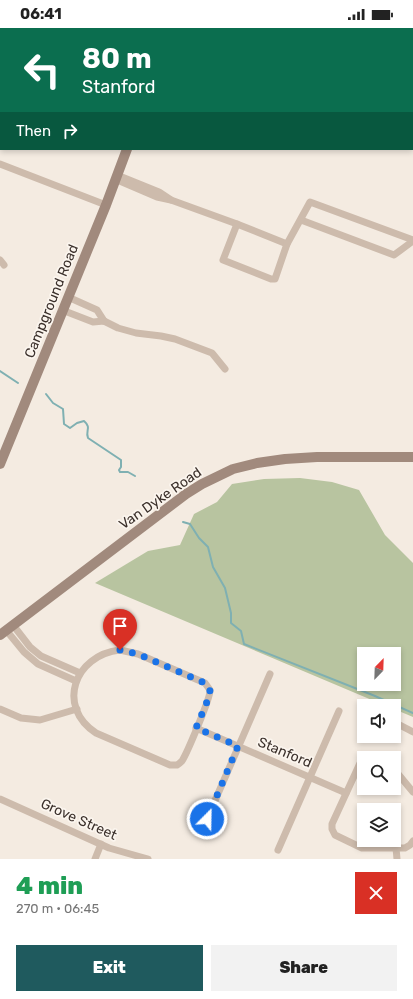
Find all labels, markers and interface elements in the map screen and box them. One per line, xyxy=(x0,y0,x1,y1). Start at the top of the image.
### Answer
text: 06:41 xyxy=(20,5,62,23)
text: 80 m xyxy=(82,42,152,75)
icon: left xyxy=(16,44,68,96)
text: Stanford xyxy=(82,76,155,98)
icon: right xyxy=(59,120,81,142)
text: Then xyxy=(16,122,51,140)
street label: Campground Road xyxy=(21,242,82,361)
street label: Van Dyke Road xyxy=(116,464,205,533)
pin xyxy=(103,609,137,650)
icon: arrive xyxy=(109,615,131,637)
north arrow xyxy=(357,647,401,691)
map controls xyxy=(357,647,401,847)
button: sound xyxy=(357,699,401,743)
street label: Stanford xyxy=(255,733,314,771)
button: search xyxy=(357,751,401,795)
street label: Grove Street xyxy=(38,795,120,844)
position arrow xyxy=(186,798,228,840)
button: layers xyxy=(357,803,401,847)
text: 4 min xyxy=(16,872,83,900)
button: close xyxy=(355,872,397,914)
text: 270 m · 06:45 xyxy=(16,901,99,916)
button: Exit xyxy=(16,945,203,991)
button: Share xyxy=(211,945,397,991)

